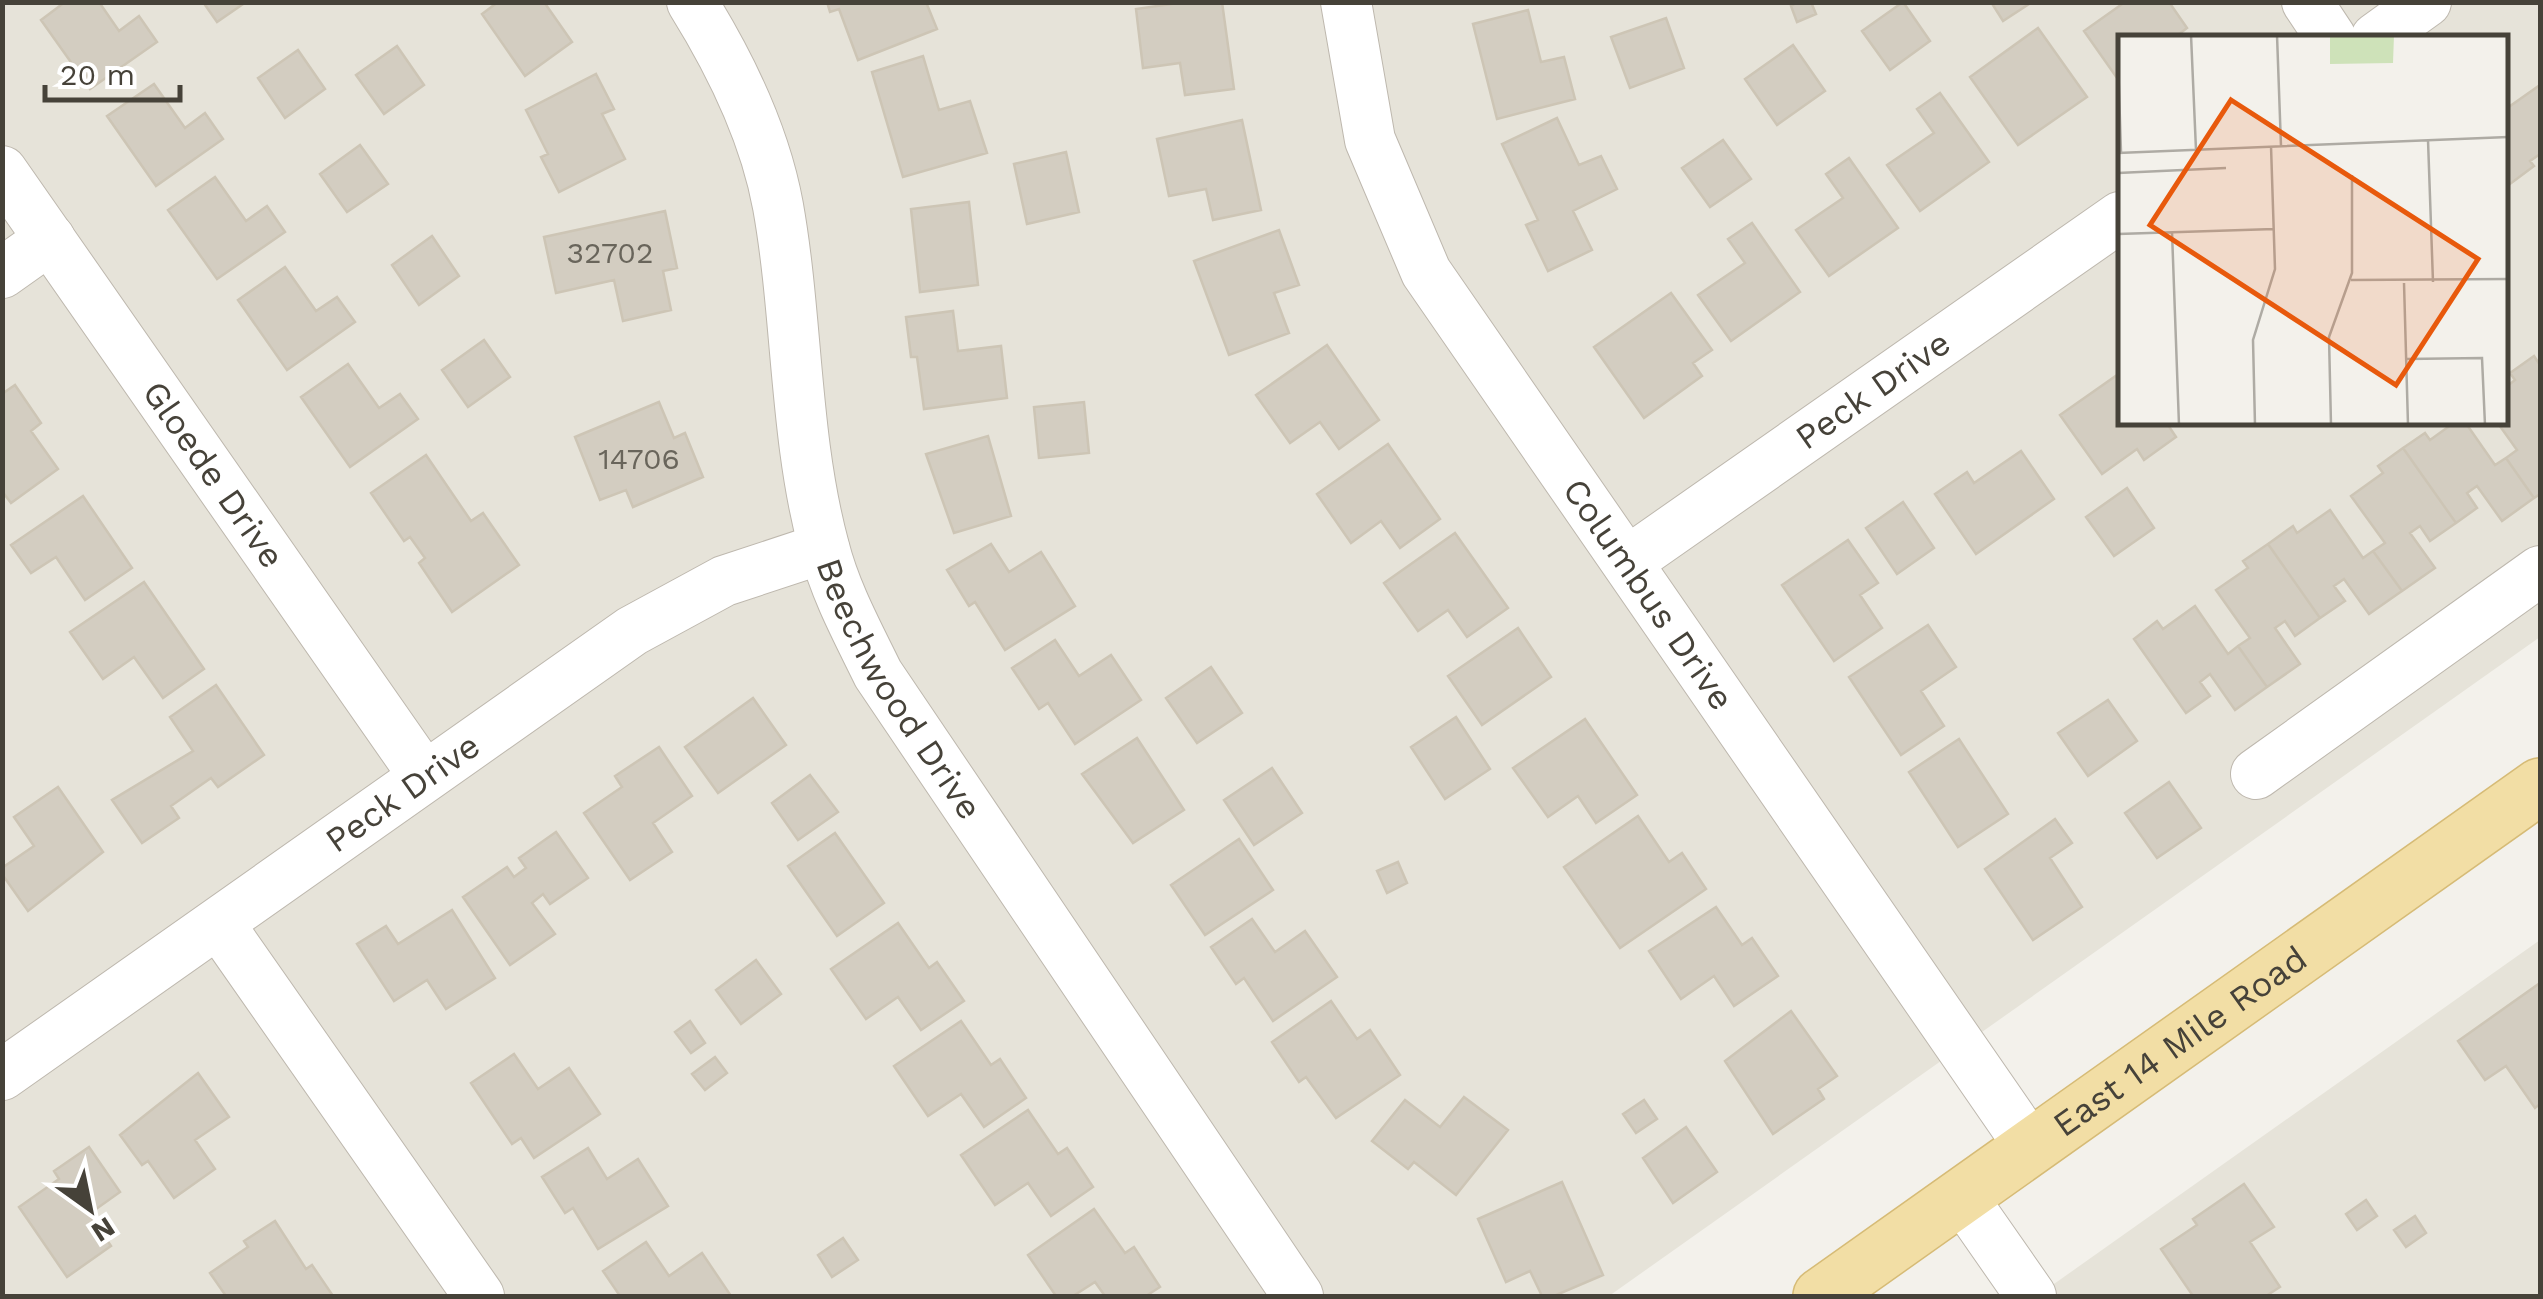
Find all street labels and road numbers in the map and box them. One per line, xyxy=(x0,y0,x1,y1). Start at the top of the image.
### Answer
street label: Peck Drive xyxy=(1787,321,1958,458)
street label: Gloede Drive xyxy=(134,373,293,576)
street label: Columbus Drive xyxy=(1554,470,1743,718)
street label: Beechwood Drive xyxy=(807,553,991,827)
street label: Peck Drive xyxy=(317,724,488,861)
street label: East 14 Mile Road xyxy=(2045,937,2315,1146)

